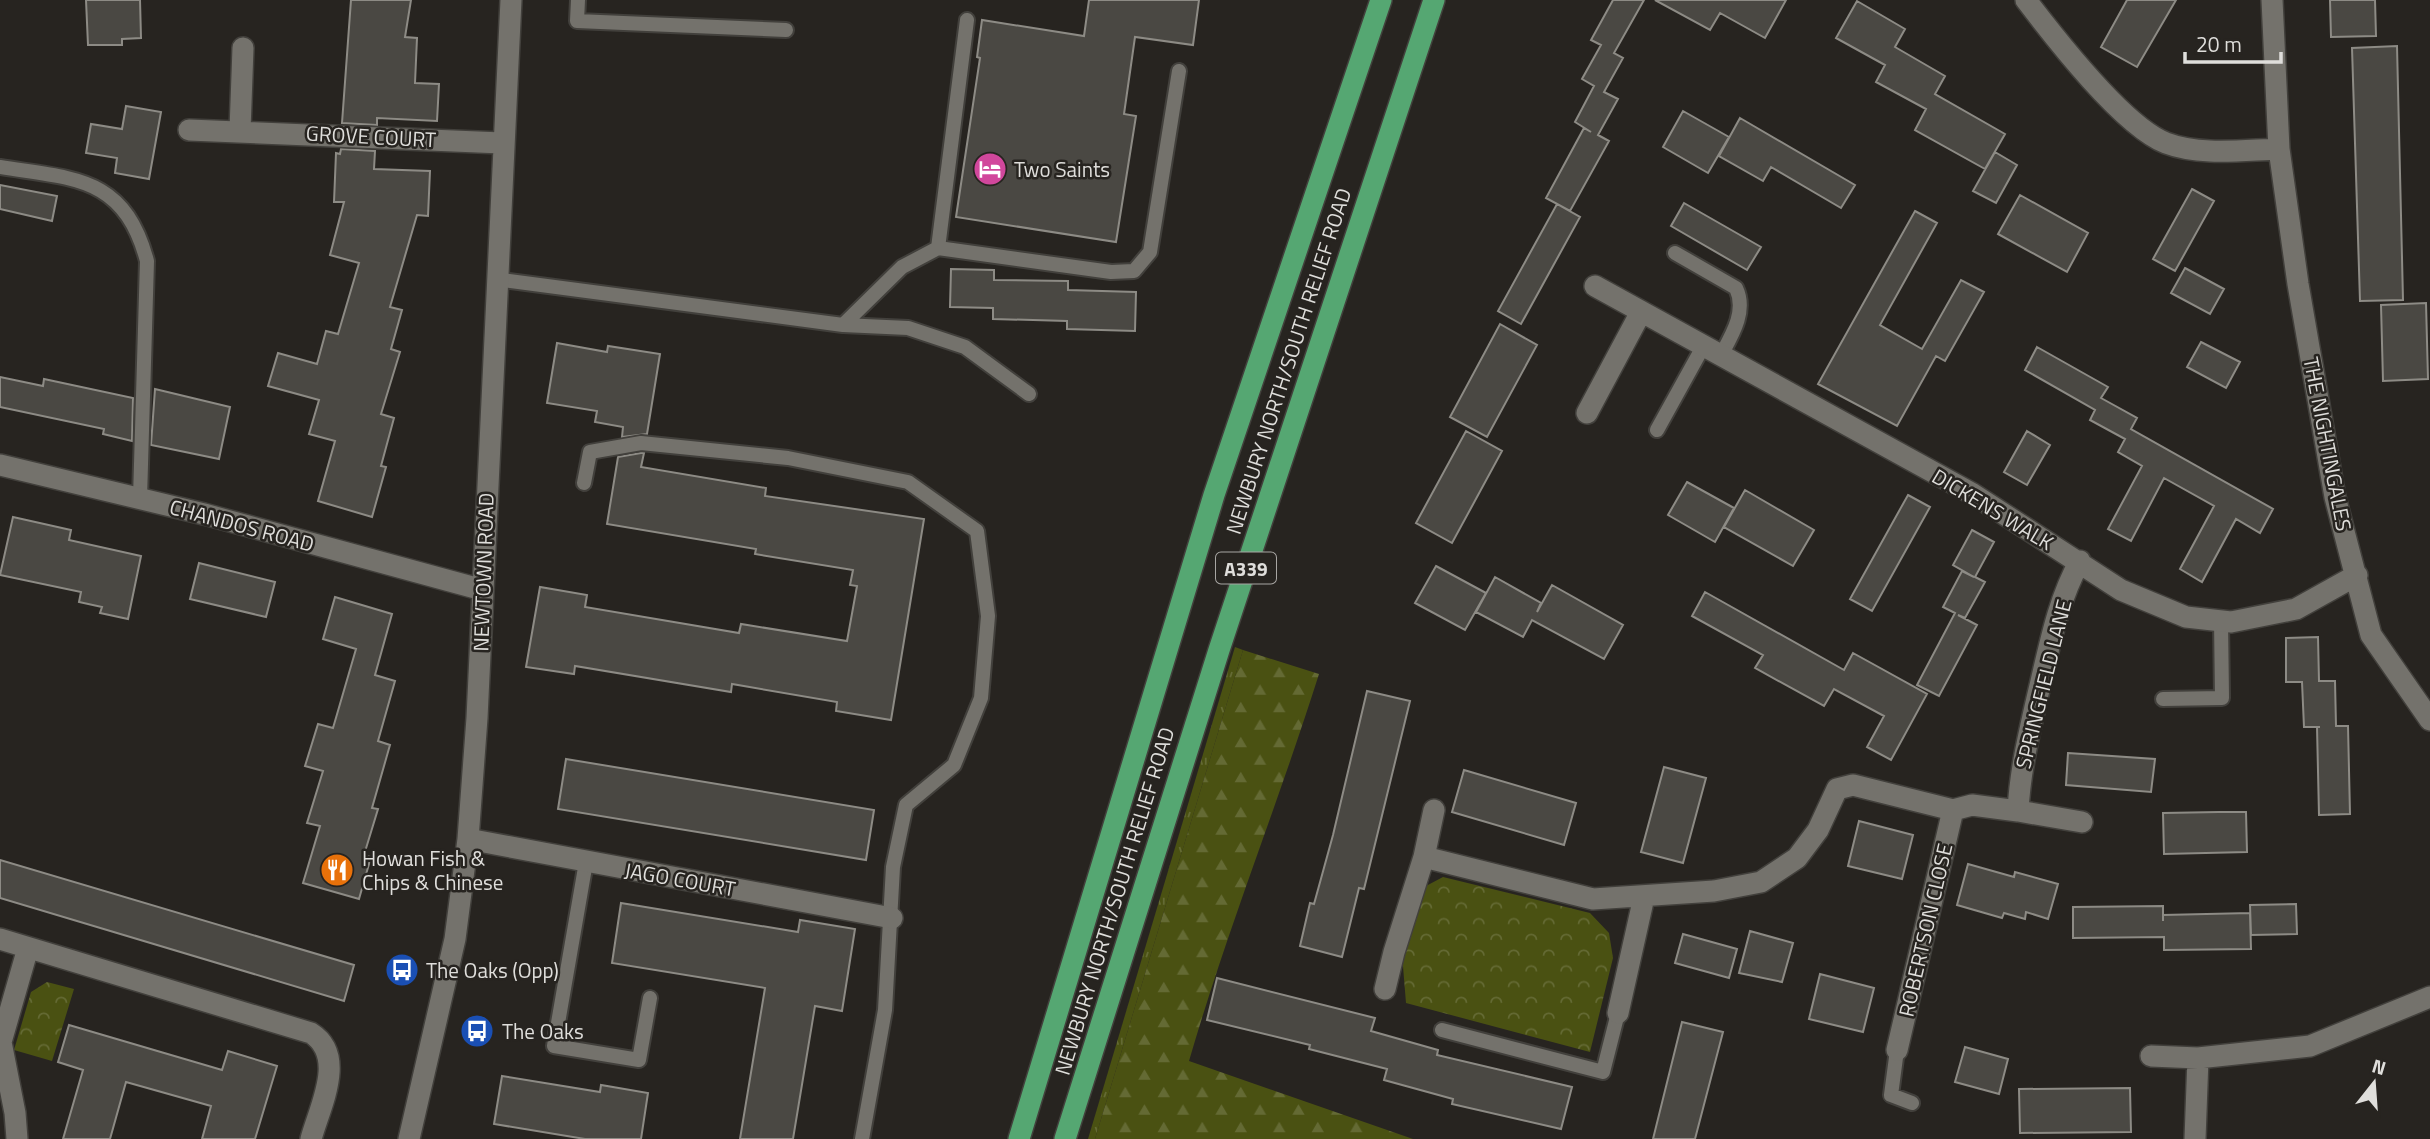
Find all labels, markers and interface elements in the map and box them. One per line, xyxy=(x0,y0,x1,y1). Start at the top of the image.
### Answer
scale bar xyxy=(2185,21,2281,65)
text: 20 m xyxy=(2196,28,2242,60)
street label: GROVE COURT xyxy=(305,117,437,155)
hotel icon: Two Saints xyxy=(971,150,1009,188)
place label: Two Saints xyxy=(1014,153,1110,185)
street label: NEWBURY NORTH/SOUTH RELIEF ROAD xyxy=(1217,184,1359,538)
street label: THE NIGHTINGALES xyxy=(2295,354,2361,534)
street label: DICKENS WALK xyxy=(1926,460,2060,558)
street label: CHANDOS ROAD xyxy=(166,490,318,560)
street label: NEWTOWN ROAD xyxy=(464,492,502,652)
road number: A339 xyxy=(1216,552,1276,583)
street label: SPRINGFIELD LANE xyxy=(2006,596,2080,772)
street label: NEWBURY NORTH/SOUTH RELIEF ROAD xyxy=(1046,723,1182,1079)
street label: ROBERTSON CLOSE xyxy=(1889,840,1961,1020)
place label: Howan Fish & Chips & Chinese xyxy=(362,842,503,898)
restaurant icon: Howan Fish & Chips & Chinese xyxy=(318,851,356,889)
street label: JAGO COURT xyxy=(622,854,738,904)
bus stop icon: The Oaks (Opp) xyxy=(383,951,421,989)
place label: The Oaks (Opp) xyxy=(426,954,559,986)
bus stop icon: The Oaks xyxy=(458,1012,496,1050)
place label: The Oaks xyxy=(502,1015,584,1047)
north arrow xyxy=(2339,1048,2409,1118)
text: N xyxy=(2369,1050,2390,1082)

